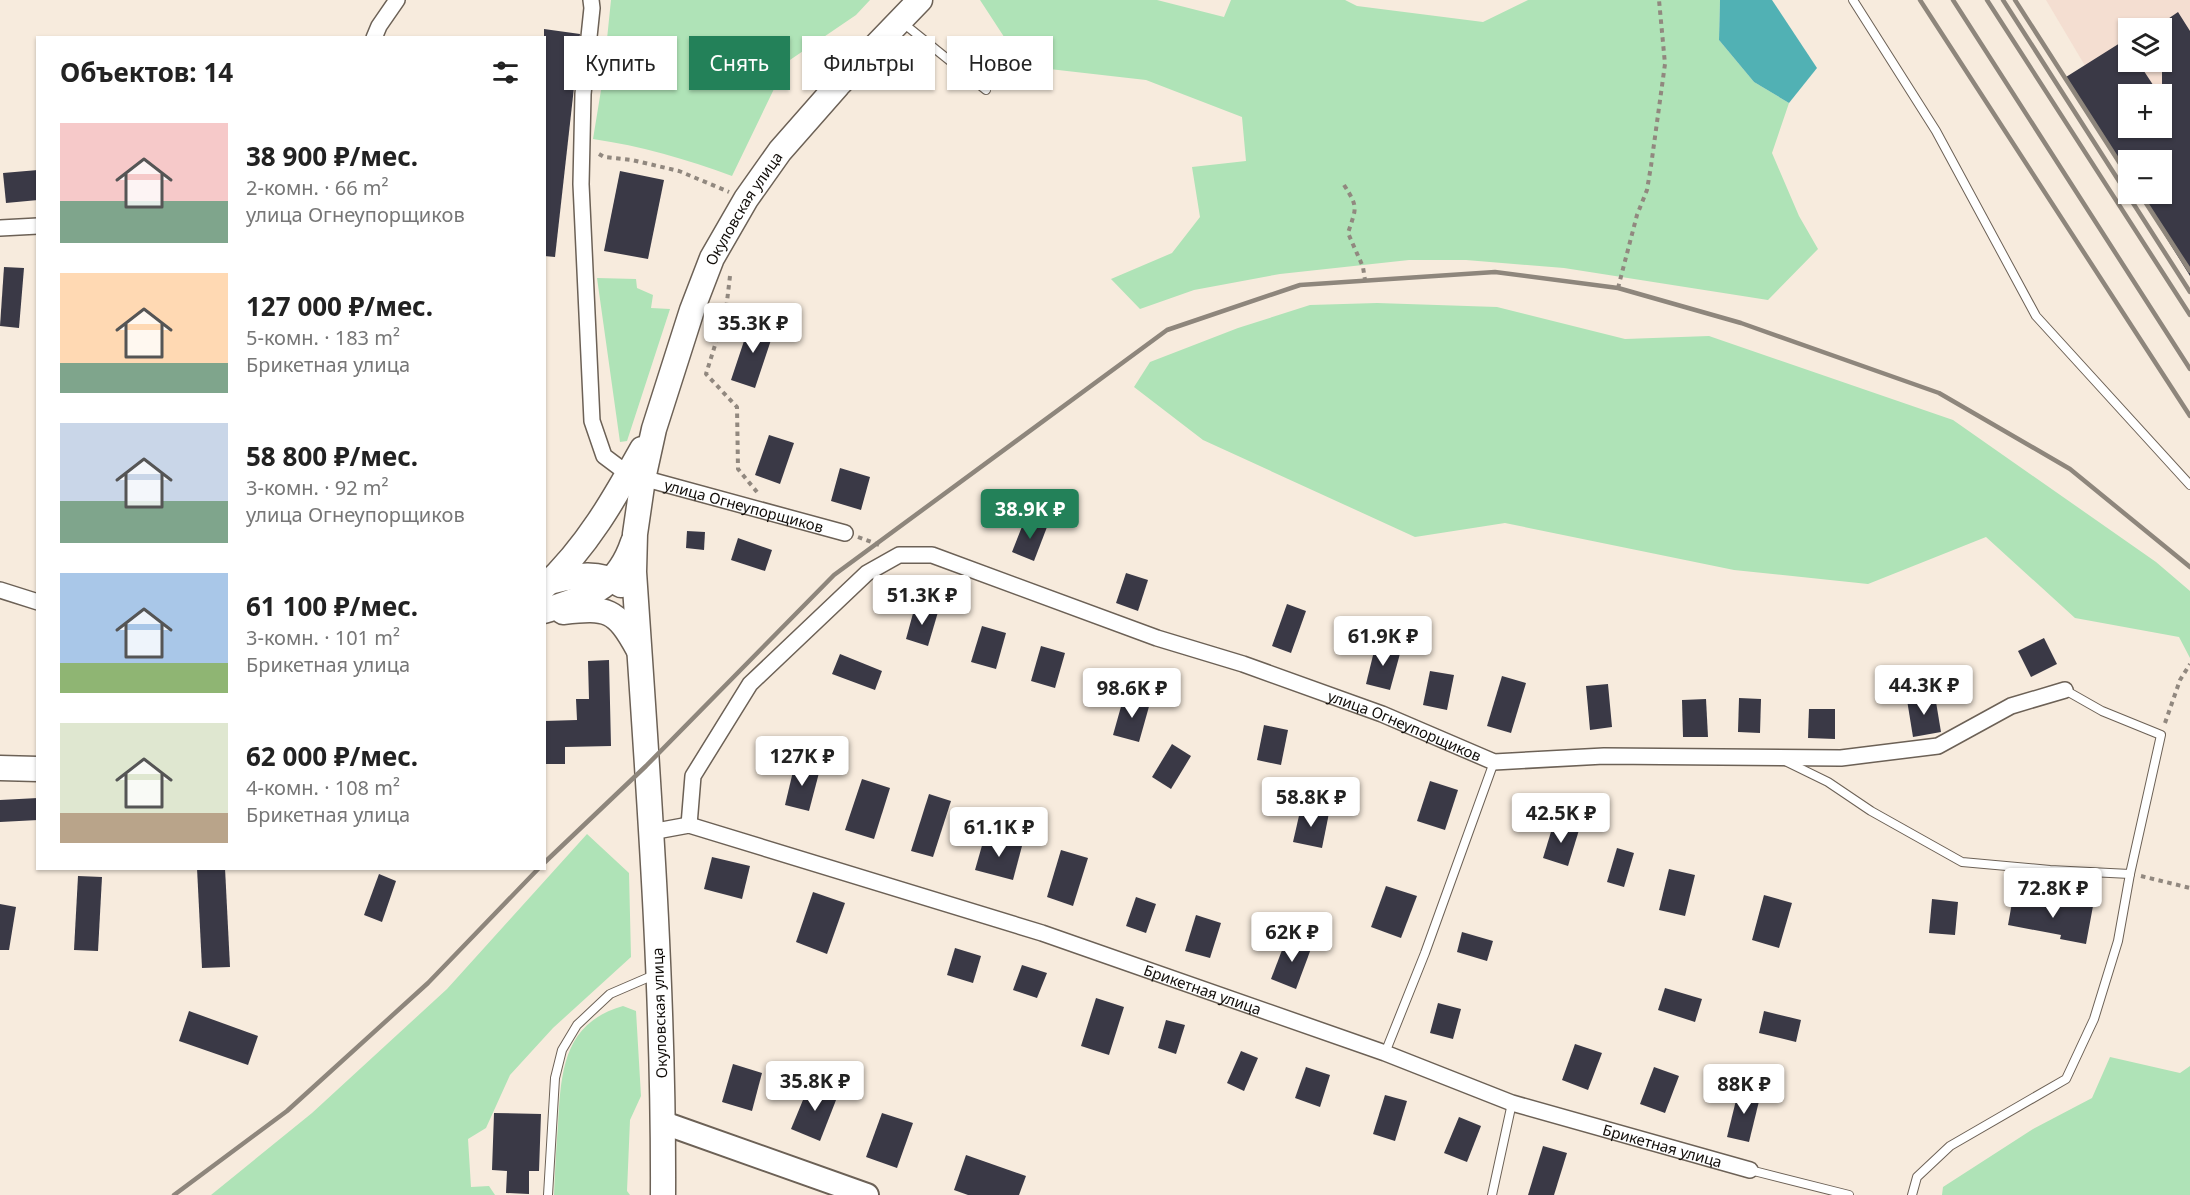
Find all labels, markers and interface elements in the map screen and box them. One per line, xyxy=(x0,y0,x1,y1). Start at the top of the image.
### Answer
map controls xyxy=(2118,18,2172,204)
button: layers xyxy=(2118,18,2172,72)
chip: Купить xyxy=(564,36,677,90)
chip: Снять xyxy=(689,36,790,90)
chip: Фильтры xyxy=(802,36,935,90)
chip: Новое xyxy=(947,36,1053,90)
text: Объектов: 14 xyxy=(60,54,233,90)
icon: filters xyxy=(489,56,522,89)
button: + xyxy=(2118,84,2172,138)
text: 38 900 ₽/мес. xyxy=(246,138,418,174)
icon: home xyxy=(108,147,180,219)
street label: Окуловская улица xyxy=(700,147,787,268)
button: − xyxy=(2118,150,2172,204)
text: 2-комн. · 66 m² xyxy=(246,174,389,201)
text: улица Огнеупорщиков xyxy=(246,201,465,228)
text: 127 000 ₽/мес. xyxy=(246,288,433,324)
icon: home xyxy=(108,297,180,369)
pin: 35.3K ₽ xyxy=(698,303,808,354)
text: 35.3K ₽ xyxy=(718,309,788,336)
text: 5-комн. · 183 m² xyxy=(246,324,400,351)
text: Брикетная улица xyxy=(246,351,410,378)
text: 58 800 ₽/мес. xyxy=(246,438,418,474)
icon: home xyxy=(108,447,180,519)
text: 3-комн. · 92 m² xyxy=(246,474,389,501)
street label: улица Огнеупорщиков xyxy=(662,474,826,537)
pin: 38.9K ₽ xyxy=(975,489,1085,540)
text: 38.9K ₽ xyxy=(995,495,1065,522)
text: улица Огнеупорщиков xyxy=(246,501,465,528)
pin: 51.3K ₽ xyxy=(867,575,977,626)
text: 51.3K ₽ xyxy=(887,581,957,608)
text: 61 100 ₽/мес. xyxy=(246,588,418,624)
icon: home xyxy=(108,597,180,669)
pin: 61.9K ₽ xyxy=(1328,616,1438,667)
text: 61.9K ₽ xyxy=(1348,622,1418,649)
text: 3-комн. · 101 m² xyxy=(246,624,400,651)
text: Брикетная улица xyxy=(246,651,410,678)
pin: 44.3K ₽ xyxy=(1869,665,1979,716)
pin: 98.6K ₽ xyxy=(1077,668,1187,719)
text: 44.3K ₽ xyxy=(1889,671,1959,698)
text: 98.6K ₽ xyxy=(1097,674,1167,701)
street label: улица Огнеупорщиков xyxy=(1325,685,1485,765)
pin: 127K ₽ xyxy=(753,736,851,787)
text: 62 000 ₽/мес. xyxy=(246,738,418,774)
text: 127K ₽ xyxy=(770,742,834,769)
icon: home xyxy=(108,747,180,819)
text: 4-комн. · 108 m² xyxy=(246,774,400,801)
pin: 58.8K ₽ xyxy=(1256,777,1366,828)
text: 58.8K ₽ xyxy=(1276,783,1346,810)
pin: 42.5K ₽ xyxy=(1506,793,1616,844)
text: 42.5K ₽ xyxy=(1526,799,1596,826)
text: Брикетная улица xyxy=(246,801,410,828)
pin: 61.1K ₽ xyxy=(944,807,1054,858)
text: 61.1K ₽ xyxy=(964,813,1034,840)
pin: 72.8K ₽ xyxy=(1998,868,2108,919)
text: 72.8K ₽ xyxy=(2018,874,2088,901)
pin: 62K ₽ xyxy=(1250,912,1334,963)
text: 62K ₽ xyxy=(1265,918,1319,945)
street label: Окуловская улица xyxy=(647,947,671,1079)
street label: Брикетная улица xyxy=(1141,959,1264,1019)
pin: 35.8K ₽ xyxy=(760,1061,870,1112)
pin: 88K ₽ xyxy=(1702,1064,1786,1115)
text: 35.8K ₽ xyxy=(780,1067,850,1094)
text: 88K ₽ xyxy=(1717,1070,1771,1097)
street label: Брикетная улица xyxy=(1601,1119,1724,1172)

